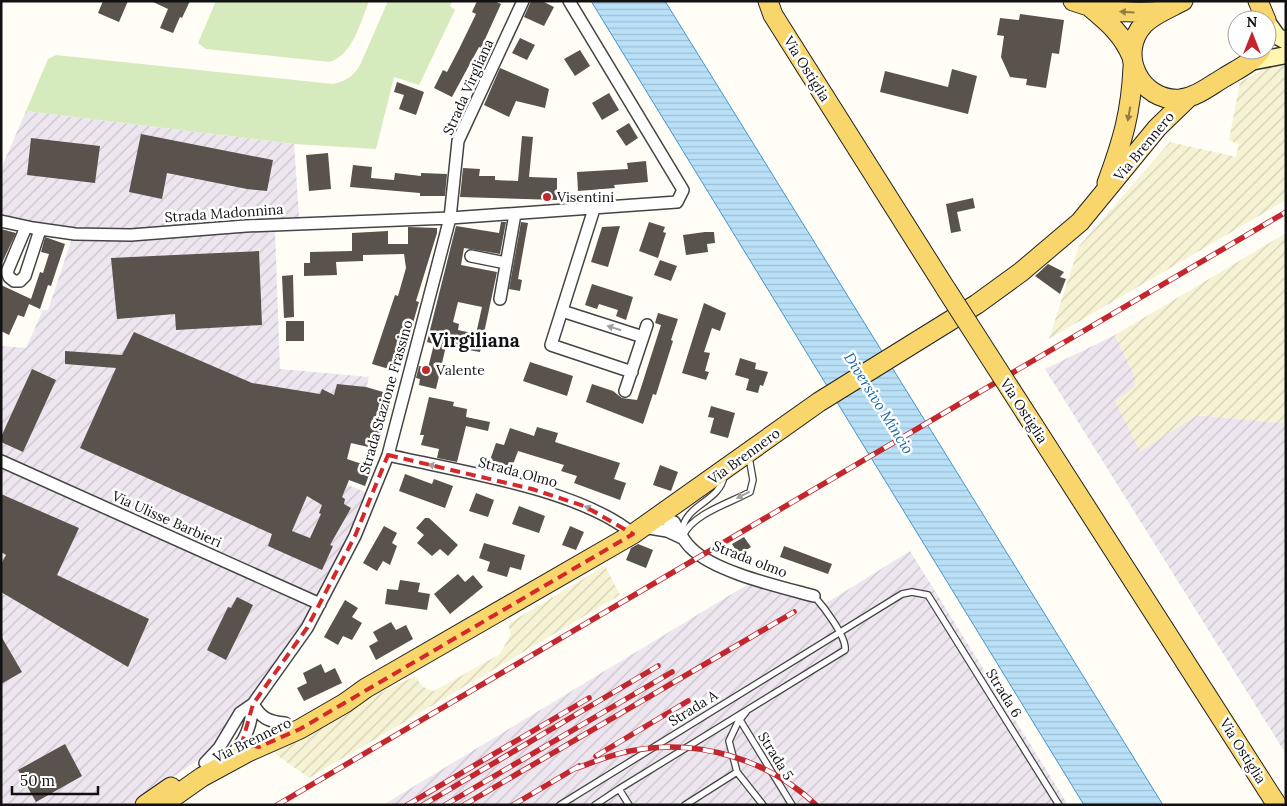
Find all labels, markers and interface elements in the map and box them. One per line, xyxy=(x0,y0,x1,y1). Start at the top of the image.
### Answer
one-way arrow xyxy=(1119,8,1135,16)
north arrow xyxy=(1227,10,1277,60)
text: N xyxy=(1247,13,1258,31)
street label: Via Ostiglia xyxy=(779,32,834,105)
street label: Strada Virgliana xyxy=(439,36,497,138)
one-way arrow xyxy=(1125,106,1133,122)
street label: Via Brennero xyxy=(1109,108,1178,185)
place label: Visentini xyxy=(556,188,614,206)
marker: Visentini xyxy=(541,191,553,203)
street label: Strada Madonnina xyxy=(164,200,284,226)
street label: Strada Stazione Frassino xyxy=(355,318,417,476)
one-way arrow xyxy=(606,324,621,332)
district label: Virgiliana xyxy=(430,328,520,352)
water label: Diversivo Mincio xyxy=(840,349,918,457)
place label: Valente xyxy=(435,361,485,379)
marker: Valente xyxy=(420,364,432,376)
street label: Via Ostiglia xyxy=(996,374,1052,447)
street label: Via Brennero xyxy=(704,424,784,489)
street label: Strada Olmo xyxy=(476,453,560,491)
one-way arrow xyxy=(427,462,442,470)
street label: Via Ulisse Barbieri xyxy=(109,486,225,551)
one-way arrow xyxy=(736,491,750,499)
one-way arrow xyxy=(584,505,598,513)
street label: Strada olmo xyxy=(710,537,790,581)
street label: Strada 6 xyxy=(982,665,1026,721)
street label: Strada A xyxy=(665,686,721,730)
street label: Via Brennero xyxy=(209,713,294,767)
street label: Via Ostiglia xyxy=(1215,714,1270,787)
street label: Strada 5 xyxy=(754,729,798,783)
scale bar xyxy=(12,764,99,796)
text: 50 m xyxy=(20,771,55,790)

